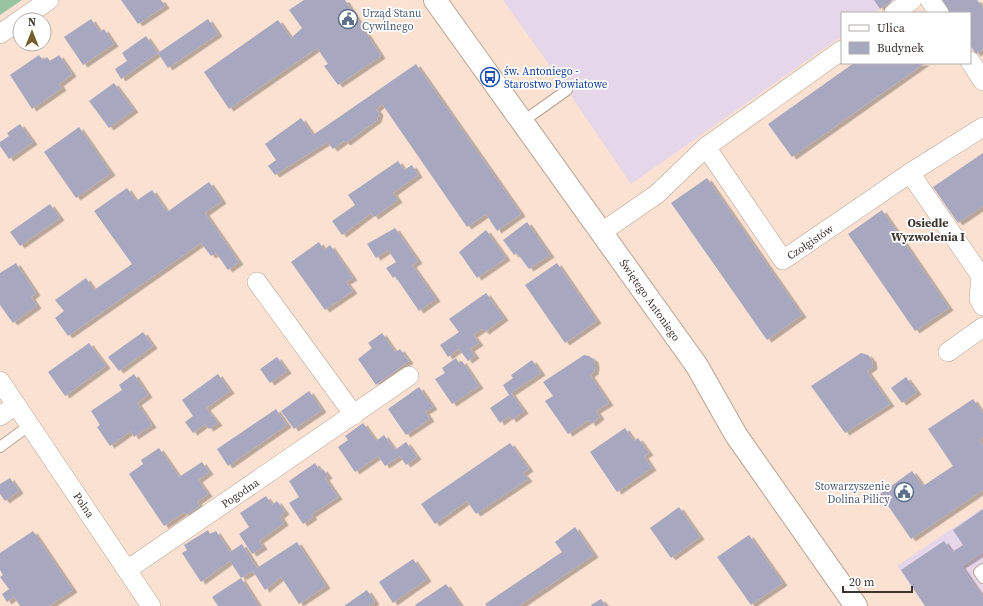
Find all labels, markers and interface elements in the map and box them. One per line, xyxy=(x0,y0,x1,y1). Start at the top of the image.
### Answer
place label: Urząd Stanu Cywilnego xyxy=(362,6,422,34)
public building icon: Urząd Stanu Cywilnego xyxy=(337,8,359,30)
north arrow xyxy=(12,12,52,52)
legend xyxy=(841,12,971,64)
text: N xyxy=(28,15,36,30)
text: Ulica xyxy=(877,20,906,36)
text: Budynek xyxy=(877,40,924,56)
place label: św. Antoniego - Starostwo Powiatowe xyxy=(504,64,608,92)
bus stop icon: św. Antoniego - Starostwo Powiatowe xyxy=(479,66,501,88)
district label: Osiedle Wyzwolenia I xyxy=(891,215,965,245)
street label: Czołgistów xyxy=(784,221,837,263)
street label: Świętego Antoniego xyxy=(616,256,683,344)
street label: Pogodna xyxy=(218,475,262,511)
place label: Stowarzyszenie Dolina Pilicy xyxy=(815,479,890,507)
public building icon: Stowarzyszenie Dolina Pilicy xyxy=(893,481,915,503)
street label: Polna xyxy=(70,490,98,521)
scale bar xyxy=(843,568,912,594)
text: 20 m xyxy=(849,574,875,590)

